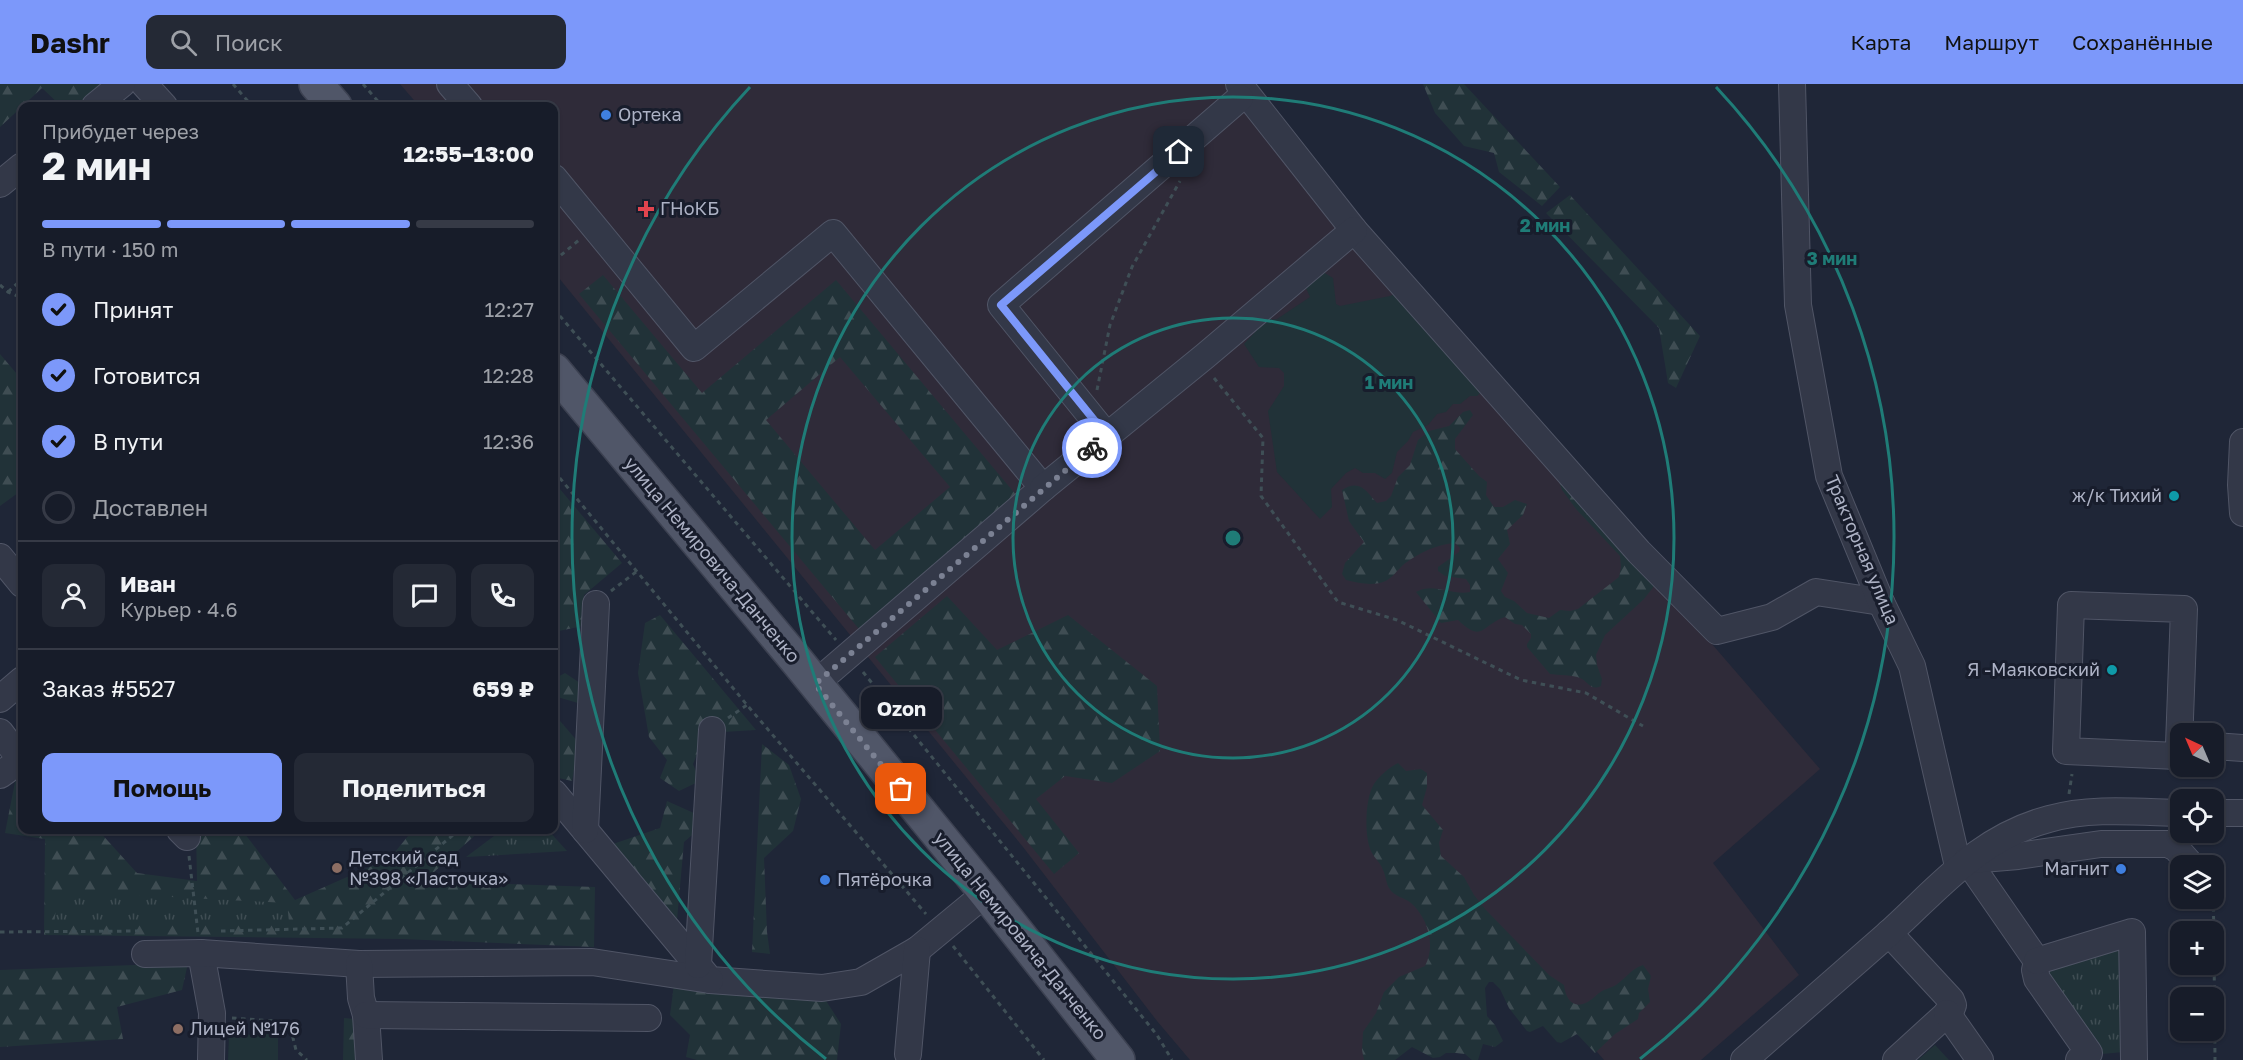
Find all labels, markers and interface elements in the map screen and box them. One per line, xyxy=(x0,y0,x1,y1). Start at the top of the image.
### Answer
search box xyxy=(146,15,566,69)
text: Dashr xyxy=(30,26,110,59)
icon: search xyxy=(167,26,200,59)
text: Поиск xyxy=(215,29,283,56)
text: Карта xyxy=(1850,29,1911,55)
text: Маршрут xyxy=(1944,29,2039,55)
text: Сохранённые xyxy=(2072,29,2213,55)
place label: Ортека xyxy=(618,103,682,125)
marker: Ортека xyxy=(599,108,613,122)
text: Прибудет через xyxy=(42,119,199,143)
pin xyxy=(1153,126,1204,177)
icon: home xyxy=(1162,135,1195,168)
text: 12:55–13:00 xyxy=(403,140,534,167)
text: 2 мин xyxy=(42,142,151,189)
place label: ГНоКБ xyxy=(660,197,719,219)
marker: ГНоКБ xyxy=(637,200,655,218)
text: 2 мин xyxy=(1520,214,1570,236)
text: В пути · 150 m xyxy=(42,237,178,261)
text: 3 мин xyxy=(1807,247,1857,269)
icon: check xyxy=(42,293,75,326)
text: Принят xyxy=(93,296,173,323)
text: 12:27 xyxy=(485,297,534,321)
icon: check xyxy=(42,359,75,392)
text: Готовится xyxy=(93,362,201,389)
text: 12:28 xyxy=(483,363,534,387)
text: 1 мин xyxy=(1365,371,1413,393)
courier xyxy=(1062,418,1122,478)
icon: check xyxy=(42,425,75,458)
text: В пути xyxy=(93,428,163,455)
text: 12:36 xyxy=(483,429,534,453)
icon: bike xyxy=(1076,432,1109,465)
street label: улица Немировича-Данченко xyxy=(620,452,805,667)
street label: Тракторная улица xyxy=(1821,472,1904,628)
place label: ж/к Тихий xyxy=(2072,484,2162,506)
marker: ж/к Тихий xyxy=(2167,489,2181,503)
text: Доставлен xyxy=(93,494,208,521)
centre of rings xyxy=(1223,528,1243,548)
button: person xyxy=(42,564,105,627)
button: chat xyxy=(393,564,456,627)
button: phone xyxy=(471,564,534,627)
text: Иван xyxy=(120,570,176,597)
text: Курьер · 4.6 xyxy=(120,597,238,621)
place label: Я -Маяковский xyxy=(1967,658,2100,680)
marker: Я -Маяковский xyxy=(2105,663,2119,677)
text: Заказ #5527 xyxy=(42,675,175,702)
text: 659 ₽ xyxy=(472,675,534,702)
callout: Ozon xyxy=(860,687,942,729)
text: Ozon xyxy=(877,696,926,720)
north arrow xyxy=(2170,723,2224,777)
map controls xyxy=(2170,723,2224,1041)
button: Помощь xyxy=(42,753,282,822)
button: Поделиться xyxy=(294,753,534,822)
pin xyxy=(875,763,926,814)
icon: bag xyxy=(884,772,917,805)
button: locate xyxy=(2170,789,2224,843)
street label: улица Немировича-Данченко xyxy=(930,827,1112,1044)
place label: Детский сад №398 «Ласточка» xyxy=(349,846,508,889)
button: layers xyxy=(2170,855,2224,909)
place label: Магнит xyxy=(2044,857,2109,879)
marker: Детский сад №398 «Ласточка» xyxy=(330,861,344,875)
marker: Магнит xyxy=(2114,862,2128,876)
place label: Пятёрочка xyxy=(837,868,932,890)
marker: Пятёрочка xyxy=(818,873,832,887)
button: + xyxy=(2170,921,2224,975)
button: − xyxy=(2170,987,2224,1041)
place label: Лицей №176 xyxy=(190,1017,300,1039)
marker: Лицей №176 xyxy=(171,1022,185,1036)

